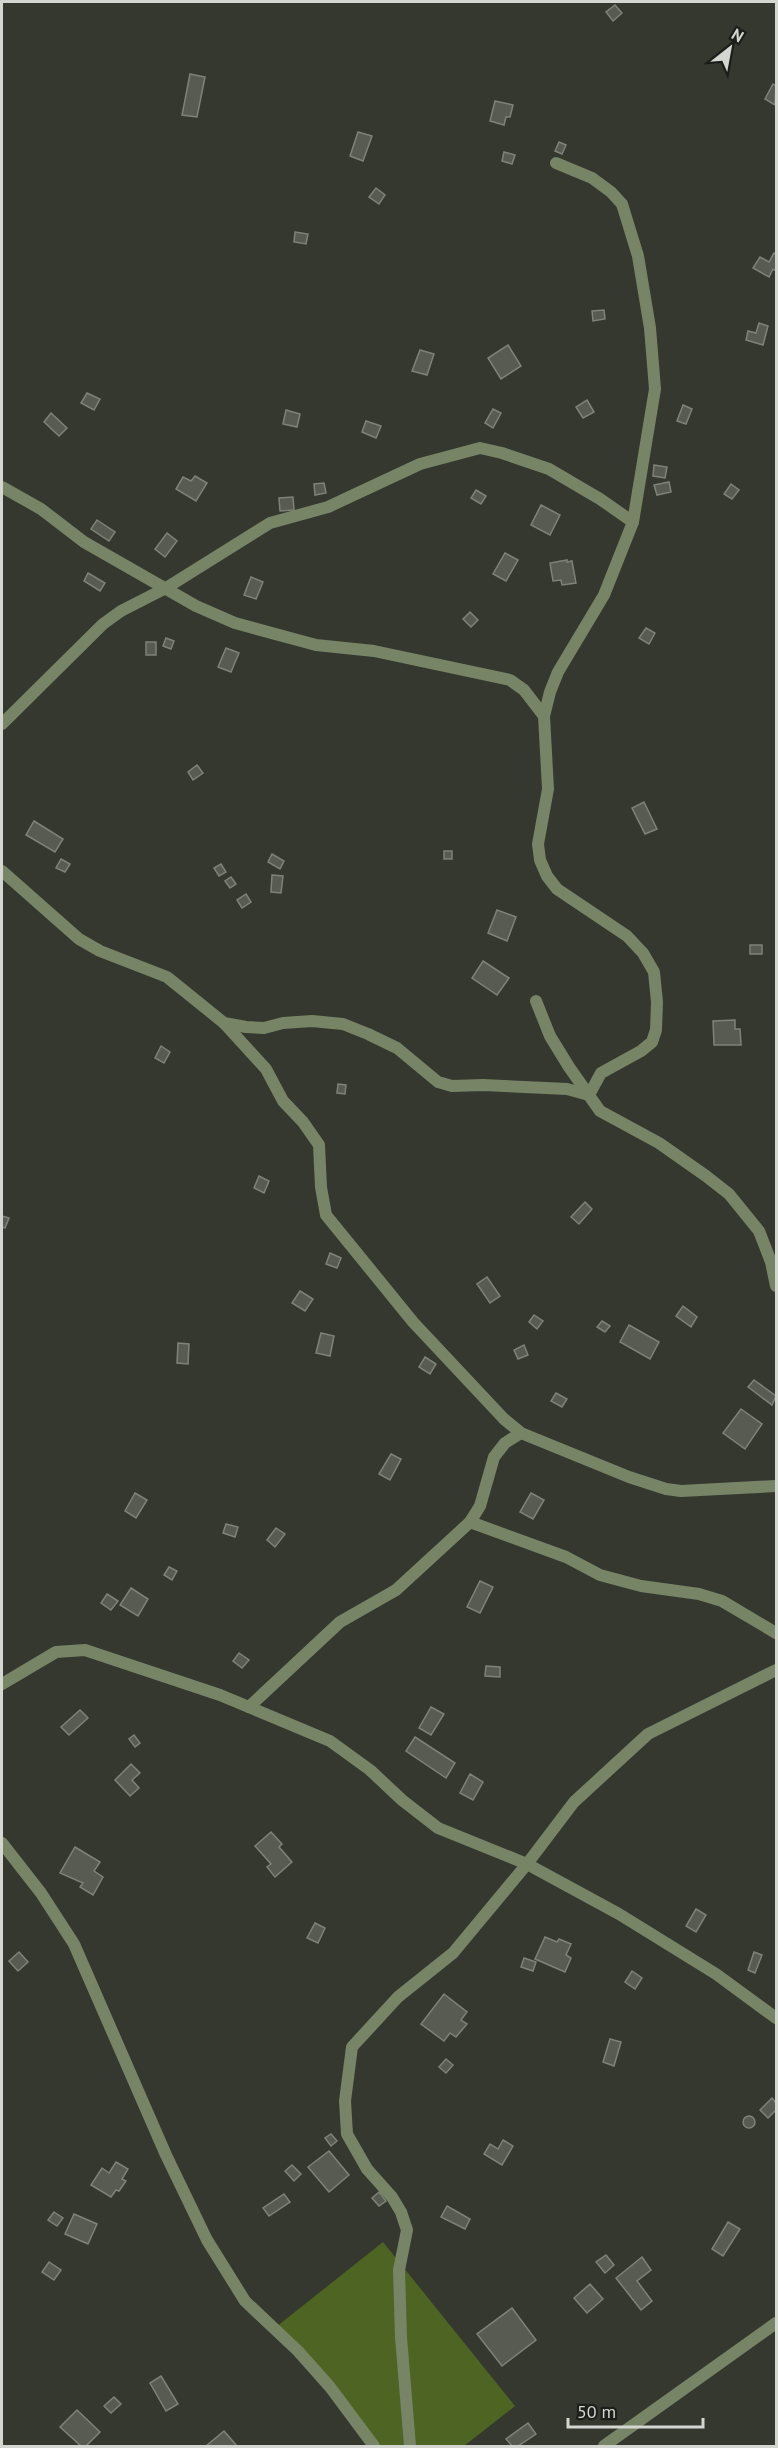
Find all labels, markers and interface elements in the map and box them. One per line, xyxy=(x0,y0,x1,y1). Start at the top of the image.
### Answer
north arrow xyxy=(700,18,760,78)
text: N xyxy=(728,24,747,46)
scale bar xyxy=(568,2391,703,2429)
text: 50 m xyxy=(577,2400,616,2423)

